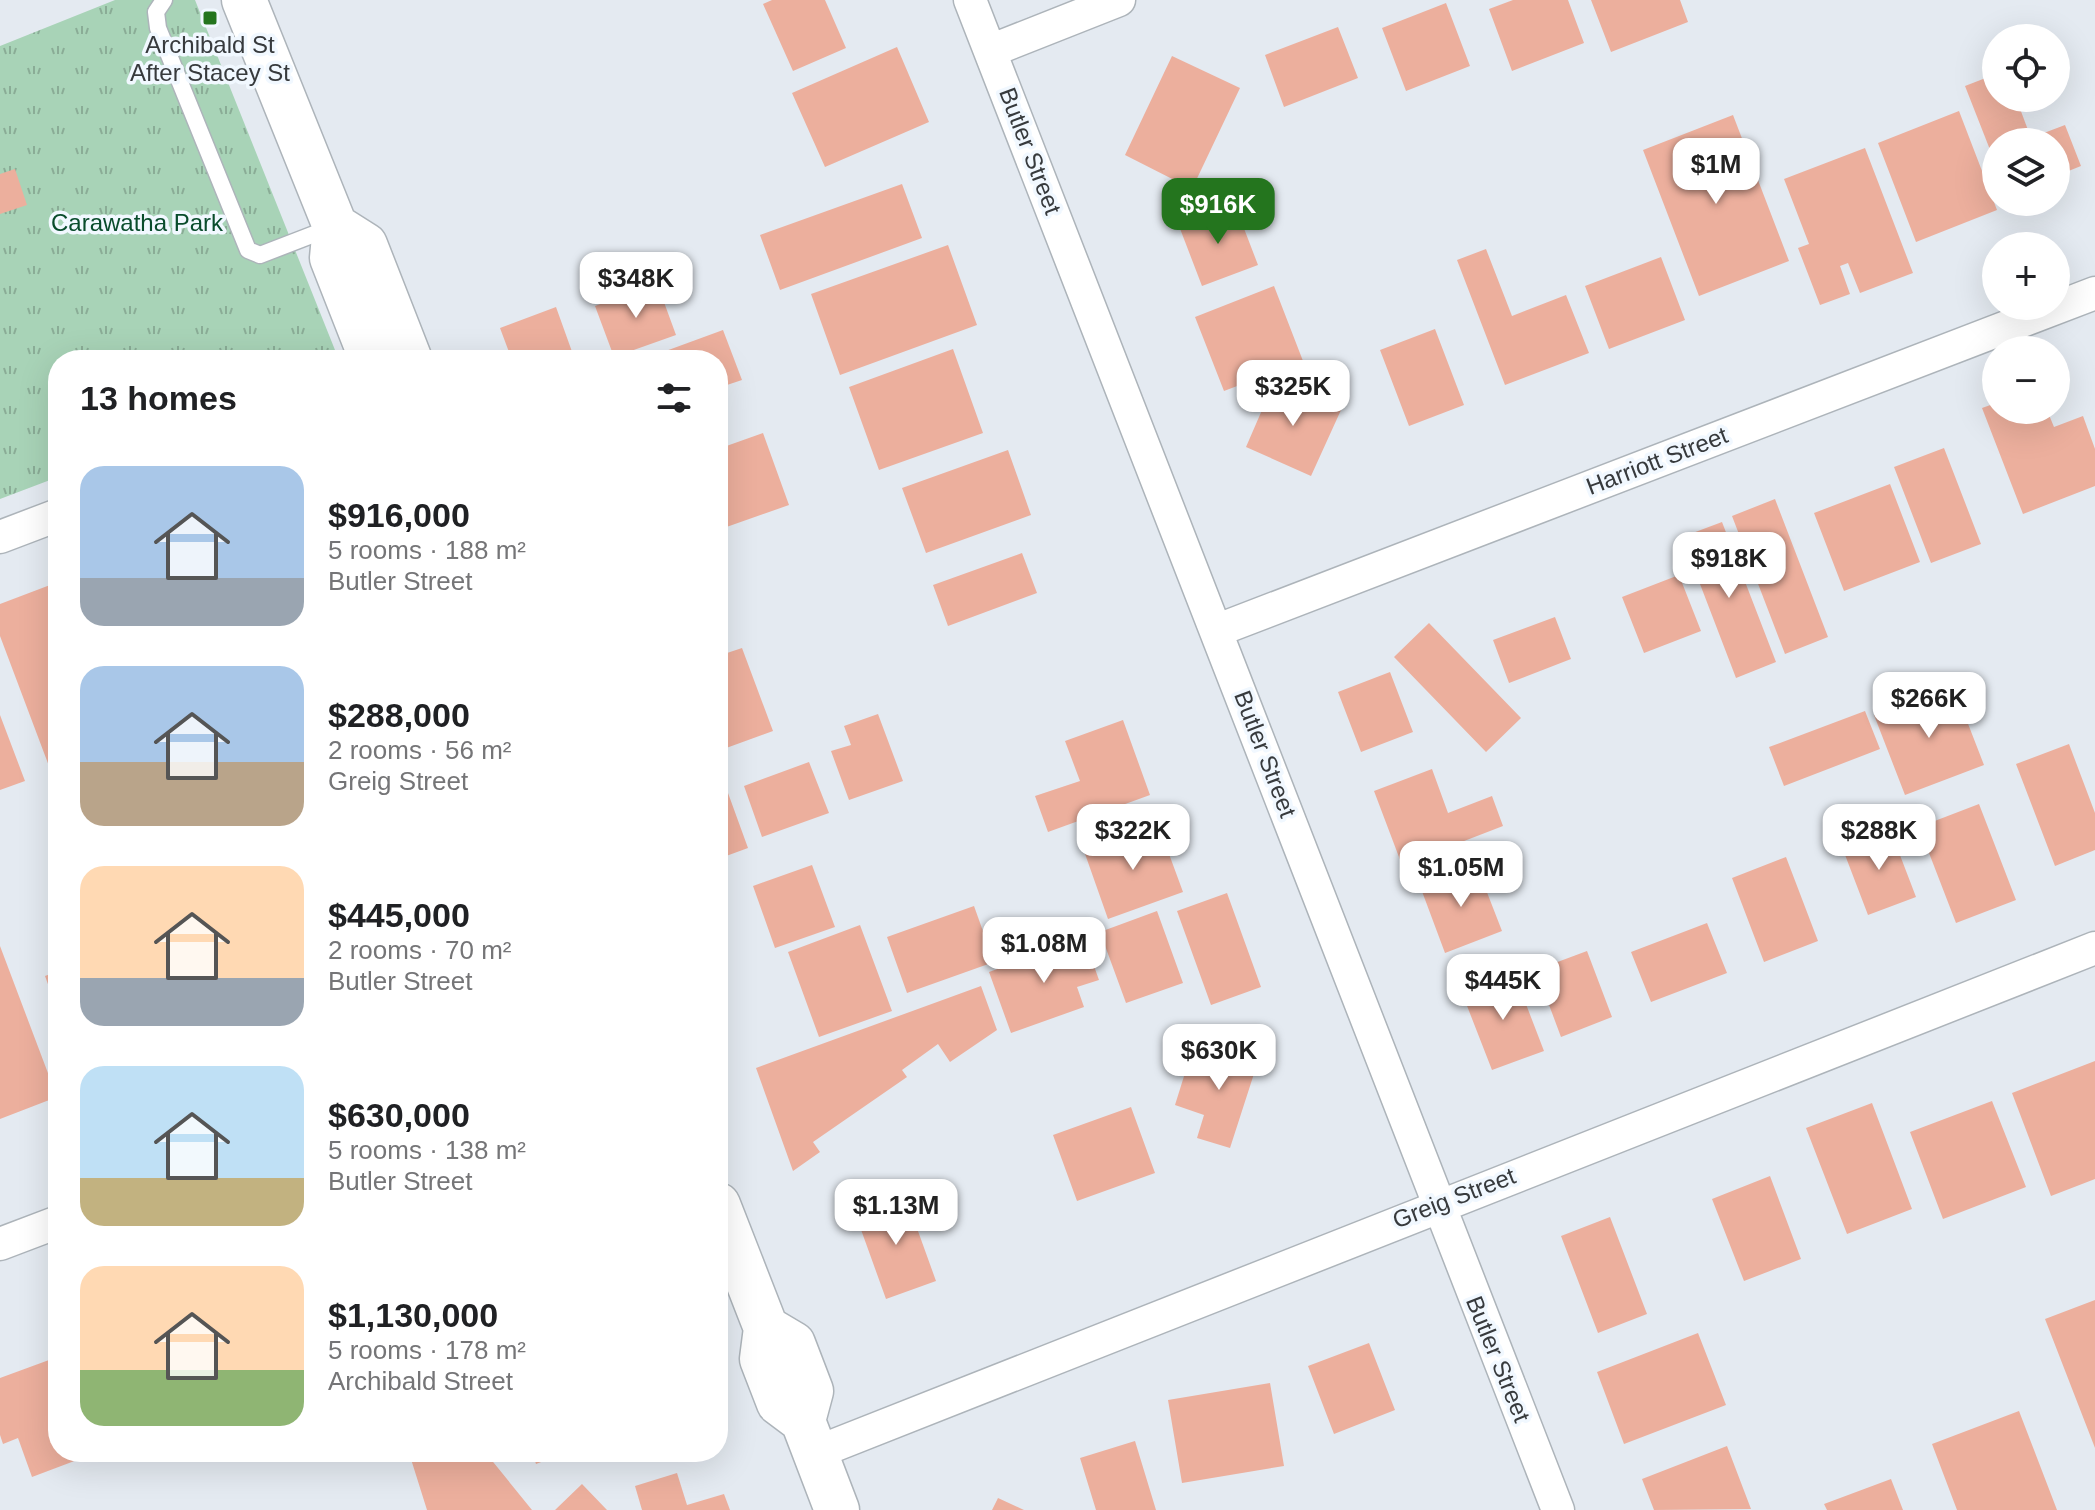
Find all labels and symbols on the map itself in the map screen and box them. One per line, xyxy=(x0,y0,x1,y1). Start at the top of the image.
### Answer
marker: Archibald St After Stacey St xyxy=(201,9,219,27)
place label: Archibald St After Stacey St xyxy=(130,31,290,86)
street label: Butler Street xyxy=(994,84,1067,218)
pin: $1M xyxy=(1677,138,1755,206)
pin: $916K xyxy=(1162,178,1274,246)
park label: Carawatha Park xyxy=(51,209,224,236)
pin: $348K xyxy=(580,252,692,320)
pin: $325K xyxy=(1237,360,1349,428)
street label: Harriott Street xyxy=(1582,421,1732,500)
pin: $918K xyxy=(1673,532,1785,600)
pin: $266K xyxy=(1873,672,1985,740)
street label: Butler Street xyxy=(1229,687,1302,821)
pin: $322K xyxy=(1077,804,1189,872)
pin: $288K xyxy=(1823,804,1935,872)
pin: $1.05M xyxy=(1396,841,1526,909)
pin: $1.08M xyxy=(979,917,1109,985)
pin: $445K xyxy=(1447,954,1559,1022)
pin: $630K xyxy=(1163,1024,1275,1092)
street label: Greig Street xyxy=(1389,1162,1519,1233)
pin: $1.13M xyxy=(831,1179,961,1247)
street label: Butler Street xyxy=(1461,1292,1536,1426)

